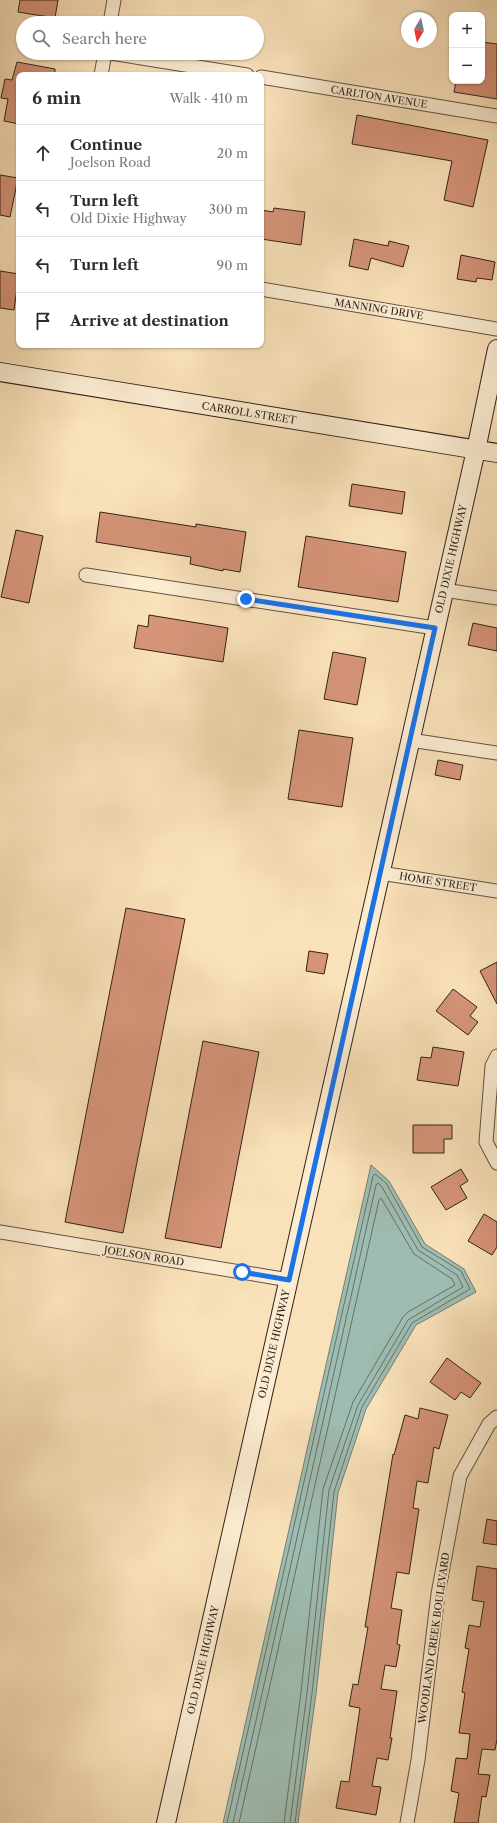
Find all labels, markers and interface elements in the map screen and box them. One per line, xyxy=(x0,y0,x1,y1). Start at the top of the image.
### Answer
north arrow xyxy=(401,12,437,48)
map controls xyxy=(449,12,485,84)
button: + xyxy=(449,12,485,48)
search box xyxy=(16,16,264,60)
icon: search xyxy=(30,27,52,49)
text: Search here xyxy=(62,29,147,48)
button: − xyxy=(449,48,485,84)
street label: CARLTON AVENUE xyxy=(330,83,428,111)
text: 6 min xyxy=(32,88,81,108)
text: Walk · 410 m xyxy=(170,90,248,106)
text: Continue xyxy=(70,135,142,154)
icon: ahead xyxy=(32,142,54,164)
text: 20 m xyxy=(217,145,248,161)
text: Joelson Road xyxy=(70,154,151,170)
text: Turn left xyxy=(70,191,139,210)
icon: left xyxy=(32,198,54,220)
text: 300 m xyxy=(209,201,248,217)
text: Old Dixie Highway xyxy=(70,210,187,226)
icon: left xyxy=(32,254,54,276)
text: Turn left xyxy=(70,255,139,274)
text: 90 m xyxy=(217,257,248,273)
street label: MANNING DRIVE xyxy=(334,296,424,322)
icon: arrive xyxy=(32,310,54,332)
text: Arrive at destination xyxy=(70,311,229,330)
street label: CARROLL STREET xyxy=(201,399,298,427)
street label: OLD DIXIE HIGHWAY xyxy=(432,502,470,615)
route end xyxy=(237,590,255,608)
street label: HOME STREET xyxy=(398,869,478,895)
street label: JOELSON ROAD xyxy=(101,1243,185,1269)
route start xyxy=(233,1263,251,1281)
street label: OLD DIXIE HIGHWAY xyxy=(255,1287,293,1400)
street label: WOODLAND CREEK BOULEVARD xyxy=(415,1552,452,1725)
street label: OLD DIXIE HIGHWAY xyxy=(184,1603,222,1716)

